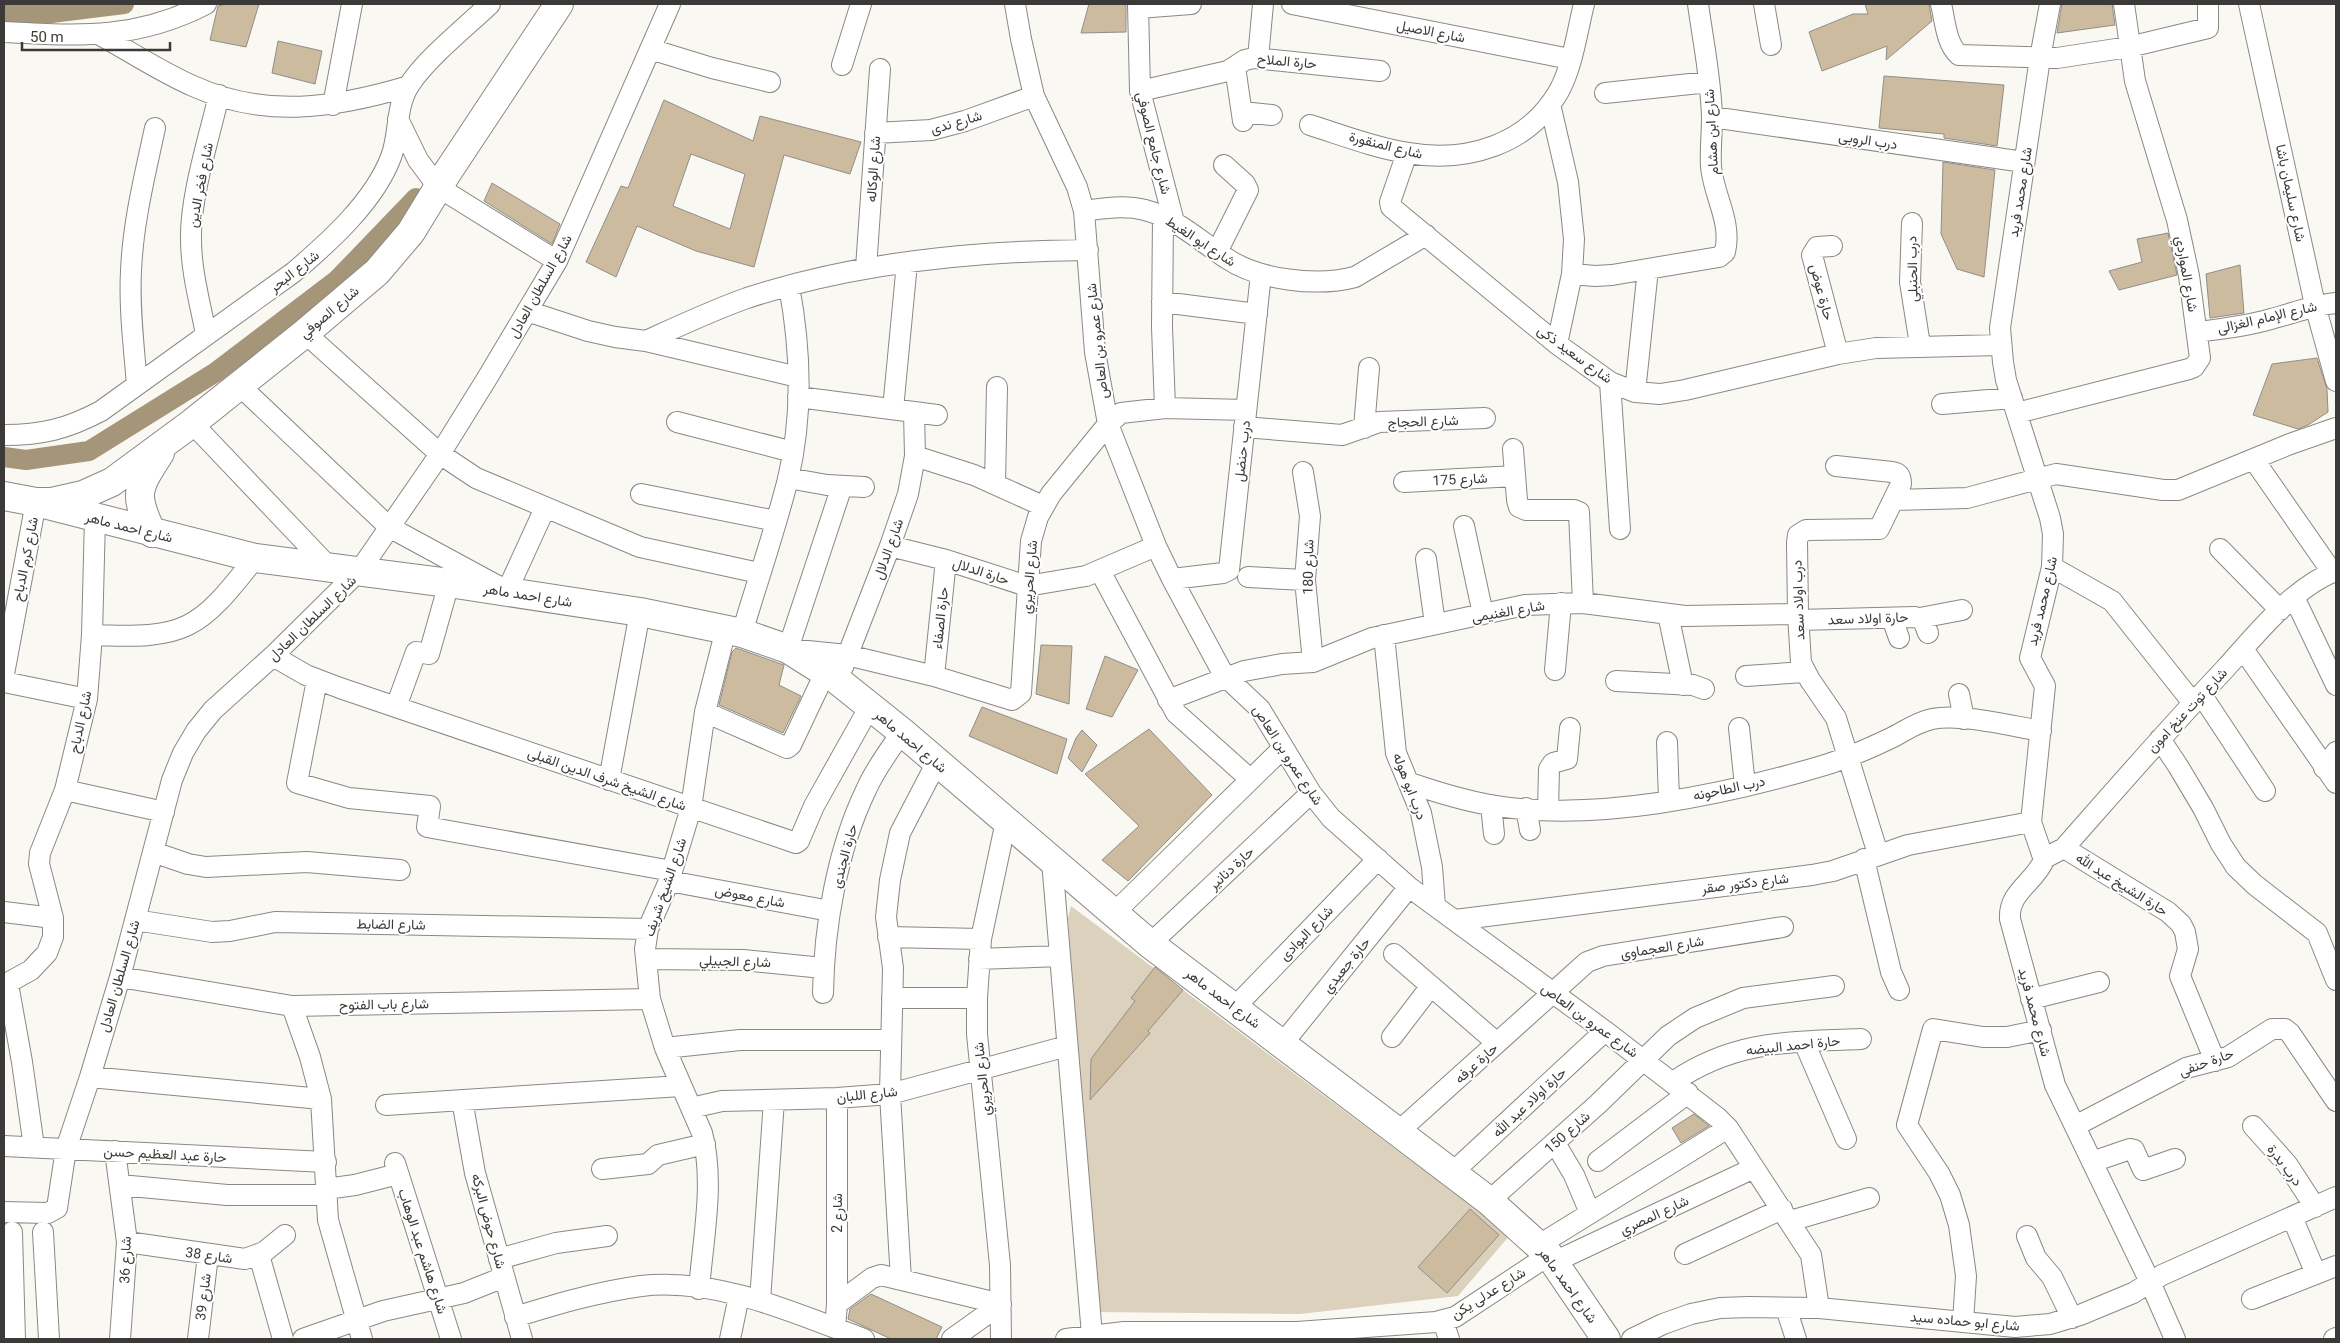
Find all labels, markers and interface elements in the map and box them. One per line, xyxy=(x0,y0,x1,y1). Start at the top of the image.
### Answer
street label: شارع الاصيل xyxy=(1395,17,1467,48)
scale bar xyxy=(22,20,170,52)
text: 50 m xyxy=(30,28,64,46)
street label: حارة الملاح xyxy=(1256,50,1318,75)
street label: شارع ابن هشام xyxy=(1701,88,1724,175)
street label: شارع جامع الصوفي xyxy=(1130,90,1174,197)
street label: شارع ندى xyxy=(928,107,984,140)
street label: شارع المنقورة xyxy=(1347,128,1424,165)
street label: درب الروبى xyxy=(1837,128,1899,153)
street label: شارع الوكاله xyxy=(863,135,886,203)
street label: شارع فخر الدين xyxy=(184,141,219,229)
street label: شارع سليمان باشا xyxy=(2270,143,2309,244)
street label: شارع محمد فريد xyxy=(2005,146,2038,239)
street label: شارع ابو الغيط xyxy=(1162,213,1239,272)
street label: شارع السلطان العادل xyxy=(505,231,578,342)
street label: درب الحنبلي xyxy=(1903,235,1925,302)
street label: شارع المواردي xyxy=(2169,235,2202,314)
street label: شارع البحر xyxy=(265,247,324,298)
street label: حارة عوض xyxy=(1806,262,1837,322)
street label: شارع عمرو بن العاص xyxy=(1083,282,1114,400)
street label: شارع الصوفي xyxy=(296,283,365,345)
street label: شارع الإمام الغزالى xyxy=(2216,298,2319,339)
street label: شارع سعيد ذكى xyxy=(1533,322,1616,389)
street label: شارع الحجاج xyxy=(1387,412,1459,433)
street label: درب حنضل xyxy=(1231,419,1254,483)
street label: شارع 175 xyxy=(1432,470,1488,491)
street label: شارع احمد ماهر xyxy=(82,508,174,548)
street label: شارع كرم الدباح xyxy=(9,515,44,603)
street label: شارع الدلال xyxy=(870,517,909,582)
street label: شارع الحريري xyxy=(1018,539,1044,615)
street label: شارع 180 xyxy=(1300,539,1319,595)
street label: حارة الدلال xyxy=(950,554,1011,590)
street label: شارع محمد فريد xyxy=(2024,555,2063,648)
street label: درب اولاد سعد xyxy=(1789,559,1808,640)
street label: شارع السلطان العادل xyxy=(265,572,361,666)
street label: شارع احمد ماهر xyxy=(481,580,573,613)
street label: حارة الصفاء xyxy=(929,586,952,650)
street label: شارع الغنيمى xyxy=(1470,597,1546,628)
street label: حارة اولاد سعد xyxy=(1827,609,1909,628)
street label: شارع توت عنخ امون xyxy=(2144,665,2232,758)
street label: شارع الدباح xyxy=(66,689,97,755)
street label: شارع عمرو بن العاص xyxy=(1247,702,1326,810)
street label: شارع احمد ماهر xyxy=(869,705,950,778)
street label: شارع الشيخ شرف الدين القبلى xyxy=(525,744,688,817)
street label: درب ابو هوله xyxy=(1389,750,1430,822)
street label: درب الطاحونه xyxy=(1691,772,1767,804)
street label: حارة الجندى xyxy=(828,822,861,890)
street label: شارع الشيخ شريف xyxy=(641,835,692,940)
street label: حارة دنانير xyxy=(1204,843,1258,894)
street label: حارة الشيخ عبد الله xyxy=(2071,849,2171,921)
street label: شارع دكتور صقر xyxy=(1699,870,1790,899)
street label: شارع معوض xyxy=(713,881,786,914)
street label: شارع البوادى xyxy=(1276,902,1338,966)
street label: شارع الضابط xyxy=(356,915,426,936)
street label: شارع السلطان العادل xyxy=(95,918,146,1035)
street label: شارع العجماوى xyxy=(1619,933,1705,964)
street label: حارة جعيدي xyxy=(1319,934,1376,998)
street label: شارع الجبيلي xyxy=(699,952,771,974)
street label: شارع احمد ماهر xyxy=(1180,964,1264,1034)
street label: شارع محمد فريد xyxy=(2013,966,2055,1059)
street label: شارع عمرو بن العاص xyxy=(1537,979,1642,1063)
street label: شارع باب الفتوح xyxy=(339,995,429,1016)
street label: حارة احمد البيضه xyxy=(1745,1032,1841,1059)
street label: حارة عرفه xyxy=(1451,1040,1501,1087)
street label: شارع الحريري xyxy=(970,1041,998,1117)
street label: حارة حنفى xyxy=(2177,1045,2236,1080)
street label: حارة اولاد عبد الله xyxy=(1489,1064,1570,1141)
street label: شارع اللبان xyxy=(836,1083,899,1108)
street label: شارع 150 xyxy=(1541,1108,1595,1159)
street label: درب بدرة xyxy=(2263,1141,2306,1190)
street label: حارة عبد العظيم حسن xyxy=(103,1143,227,1166)
street label: شارع حوض البركه xyxy=(466,1172,509,1271)
street label: شارع هاشم عبد الوهاب xyxy=(392,1186,451,1317)
street label: شارع المصري xyxy=(1617,1192,1693,1242)
street label: شارع 2 xyxy=(829,1193,848,1233)
street label: شارع 36 xyxy=(116,1236,137,1284)
street label: شارع احمد ماهر xyxy=(1532,1243,1601,1328)
street label: شارع 38 xyxy=(184,1244,234,1269)
street label: شارع عدلى يكن xyxy=(1448,1264,1530,1325)
street label: شارع 39 xyxy=(192,1273,217,1322)
street label: شارع ابو حماده سيد xyxy=(1909,1308,2021,1337)

